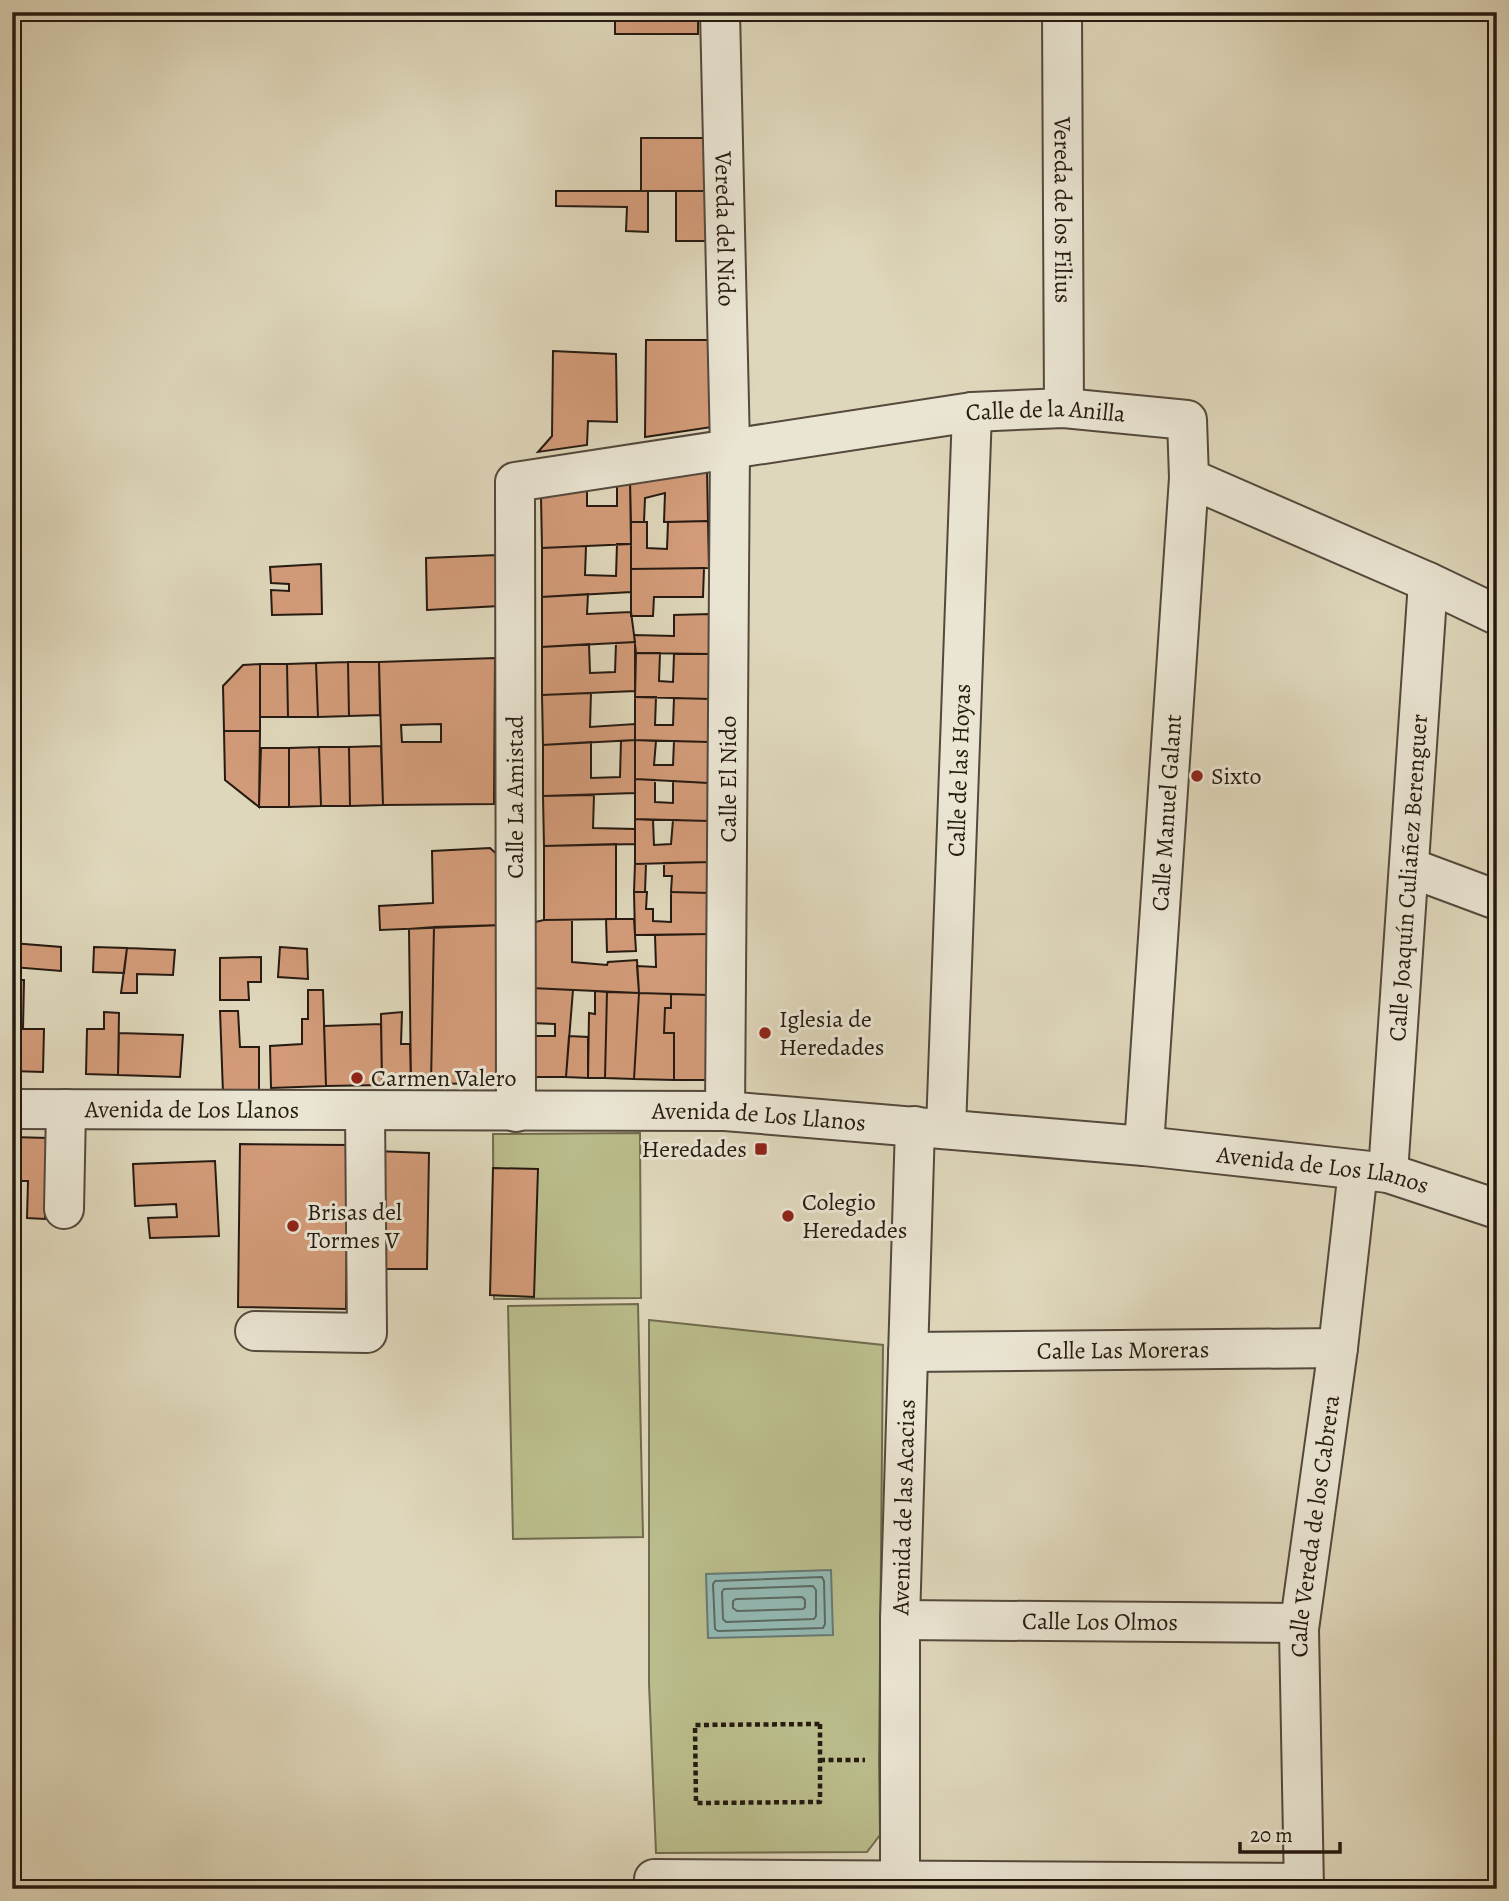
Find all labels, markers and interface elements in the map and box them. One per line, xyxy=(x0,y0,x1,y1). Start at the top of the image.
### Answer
street label: Vereda de los Filius xyxy=(1047,116,1079,303)
street label: Vereda del Nido xyxy=(707,150,743,307)
street label: Calle de la Anilla xyxy=(965,392,1128,430)
street label: Calle de las Hoyas xyxy=(940,683,978,858)
street label: Calle Manuel Galant xyxy=(1144,713,1189,912)
street label: Calle Joaquín Culiañez Berenguer xyxy=(1381,713,1435,1042)
street label: Calle La Amistad xyxy=(499,715,531,879)
street label: Calle El Nido xyxy=(712,716,744,842)
place label: Sixto xyxy=(1211,760,1262,792)
marker: Sixto xyxy=(1189,768,1205,784)
place label: Iglesia de Heredades xyxy=(779,1003,884,1063)
marker: Iglesia de Heredades xyxy=(757,1025,773,1041)
place label: Carmen Valero xyxy=(371,1062,516,1094)
marker: Carmen Valero xyxy=(349,1070,365,1086)
street label: Avenida de Los Llanos xyxy=(84,1093,299,1126)
street label: Avenida de Los Llanos xyxy=(651,1095,867,1139)
place label: Heredades xyxy=(642,1133,747,1165)
street label: Avenida de Los Llanos xyxy=(1214,1138,1433,1201)
marker: Heredades xyxy=(753,1141,769,1157)
place label: Colegio Heredades xyxy=(802,1186,907,1246)
place label: Brisas del Tormes V xyxy=(307,1196,402,1256)
marker: Colegio Heredades xyxy=(780,1208,796,1224)
marker: Brisas del Tormes V xyxy=(285,1218,301,1234)
street label: Calle Las Moreras xyxy=(1037,1333,1209,1367)
street label: Calle Vereda de los Cabrera xyxy=(1283,1392,1347,1658)
street label: Avenida de las Acacias xyxy=(884,1399,923,1616)
street label: Calle Los Olmos xyxy=(1022,1605,1178,1638)
scale bar xyxy=(1240,1810,1339,1854)
text: 20 m xyxy=(1250,1821,1293,1849)

